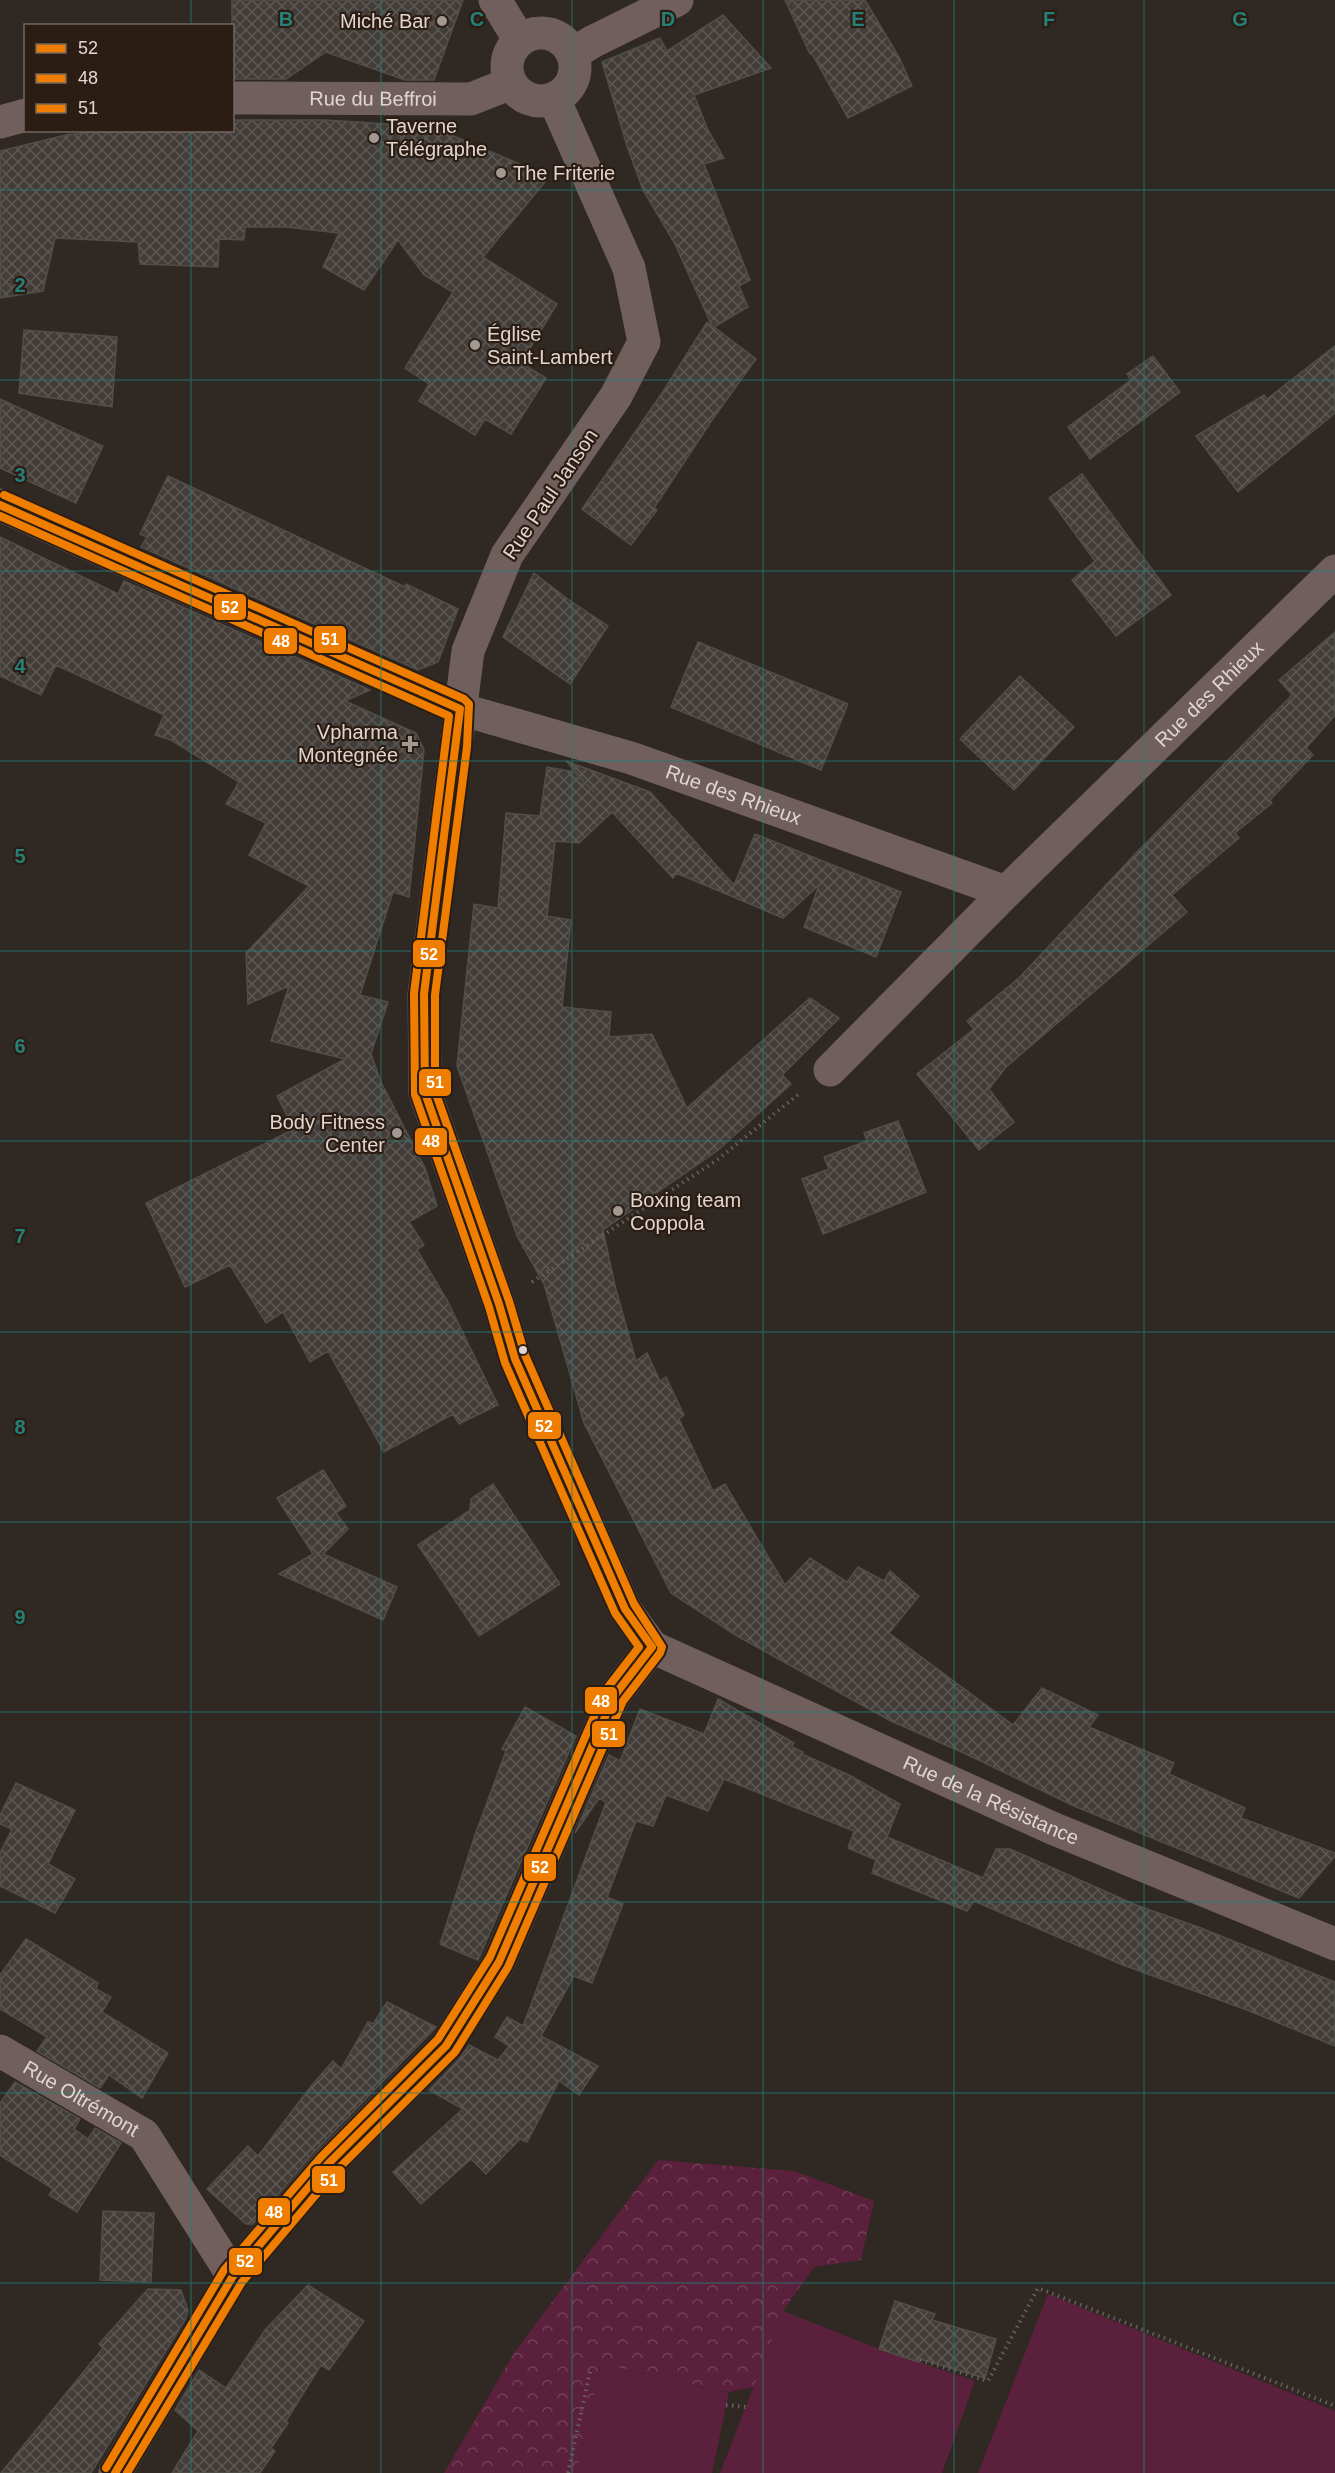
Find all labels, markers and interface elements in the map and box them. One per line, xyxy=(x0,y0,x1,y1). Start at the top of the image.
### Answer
text: B xyxy=(279,8,293,30)
text: C xyxy=(470,8,484,30)
text: D xyxy=(661,8,675,30)
text: E xyxy=(851,8,865,30)
text: F xyxy=(1043,8,1055,30)
text: G xyxy=(1232,8,1248,30)
place label: Miché Bar xyxy=(340,10,430,32)
marker: Miché Bar xyxy=(435,14,449,28)
legend xyxy=(24,24,234,132)
text: 52 xyxy=(78,38,98,58)
text: 48 xyxy=(78,68,98,88)
street label: Rue du Beffroi xyxy=(309,87,437,110)
text: 51 xyxy=(78,98,98,118)
place label: Taverne Télégraphe xyxy=(386,115,487,160)
marker: Taverne Télégraphe xyxy=(367,131,381,145)
place label: The Friterie xyxy=(513,162,615,184)
marker: The Friterie xyxy=(494,166,508,180)
text: 2 xyxy=(14,274,26,296)
place label: Église Saint-Lambert xyxy=(487,323,613,368)
marker: Église Saint-Lambert xyxy=(468,338,482,352)
street label: Rue Paul Janson xyxy=(498,425,602,563)
text: 3 xyxy=(14,464,26,486)
line badge: 52 xyxy=(213,593,247,621)
text: 52 xyxy=(221,599,239,616)
line badge: 51 xyxy=(313,625,347,654)
line badge: 48 xyxy=(263,627,298,655)
text: 51 xyxy=(321,631,339,648)
text: 48 xyxy=(272,633,290,650)
street label: Rue des Rhieux xyxy=(1150,636,1268,751)
text: 4 xyxy=(14,655,26,677)
place label: Vpharma Montegnée xyxy=(298,721,399,766)
marker: Vpharma Montegnée xyxy=(403,737,417,751)
street label: Rue des Rhieux xyxy=(663,760,804,829)
text: 5 xyxy=(14,845,26,867)
line badge: 52 xyxy=(412,939,446,968)
text: 52 xyxy=(420,946,438,963)
text: 6 xyxy=(14,1035,26,1057)
line badge: 51 xyxy=(418,1068,452,1097)
text: 51 xyxy=(426,1074,444,1091)
place label: Body Fitness Center xyxy=(269,1111,385,1156)
marker: Body Fitness Center xyxy=(390,1126,404,1140)
line badge: 48 xyxy=(414,1127,448,1156)
text: 48 xyxy=(422,1133,440,1150)
place label: Boxing team Coppola xyxy=(630,1189,741,1234)
marker: Boxing team Coppola xyxy=(611,1204,625,1218)
text: 7 xyxy=(14,1225,26,1247)
unlabelled marker xyxy=(517,1344,529,1356)
line badge: 52 xyxy=(527,1411,562,1440)
text: 8 xyxy=(14,1416,26,1438)
text: 52 xyxy=(535,1418,553,1435)
text: 9 xyxy=(14,1606,26,1628)
line badge: 48 xyxy=(584,1686,618,1715)
text: 48 xyxy=(592,1693,610,1710)
line badge: 51 xyxy=(591,1720,626,1748)
text: 51 xyxy=(600,1726,618,1743)
street label: Rue de la Résistance xyxy=(900,1751,1082,1849)
line badge: 52 xyxy=(523,1853,557,1882)
text: 52 xyxy=(531,1859,549,1876)
street label: Rue Oltrémont xyxy=(19,2056,143,2141)
line badge: 51 xyxy=(311,2165,346,2194)
text: 51 xyxy=(320,2172,338,2189)
line badge: 48 xyxy=(257,2197,291,2226)
text: 48 xyxy=(265,2204,283,2221)
line badge: 52 xyxy=(228,2247,263,2276)
text: 52 xyxy=(236,2253,254,2270)

